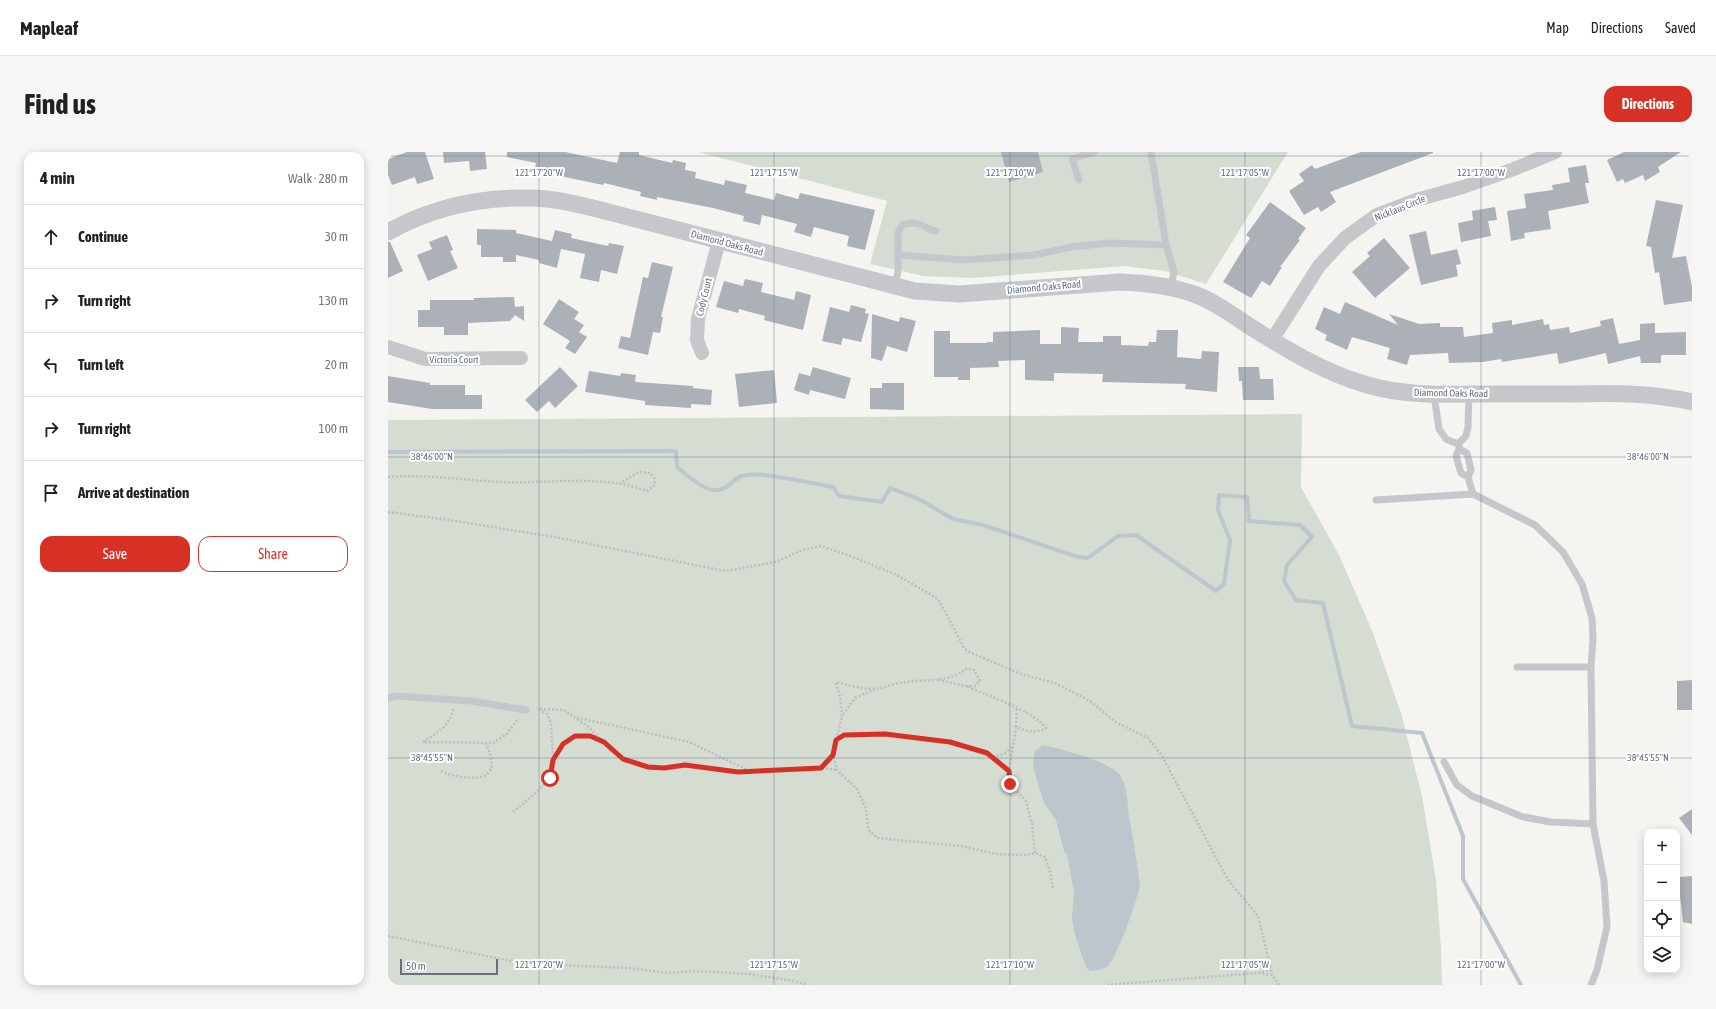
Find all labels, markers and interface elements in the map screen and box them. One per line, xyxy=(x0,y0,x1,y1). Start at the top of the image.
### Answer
text: Mapleaf xyxy=(20,17,78,39)
text: Map xyxy=(1546,20,1569,36)
text: Directions xyxy=(1591,20,1643,36)
text: Saved xyxy=(1665,20,1696,36)
button: Directions xyxy=(1604,86,1692,122)
text: Find us xyxy=(24,88,96,120)
text: 121°17'20"W xyxy=(515,167,564,178)
text: 121°17'15"W xyxy=(750,167,799,178)
text: 121°17'10"W xyxy=(986,167,1035,178)
text: 121°17'05"W xyxy=(1221,167,1270,178)
text: 121°17'00"W xyxy=(1457,167,1506,178)
text: 4 min xyxy=(40,168,75,188)
text: Walk · 280 m xyxy=(288,171,348,186)
street label: Nicklaus Circle xyxy=(1373,193,1427,223)
icon: ahead xyxy=(40,226,62,248)
text: Continue xyxy=(78,228,128,245)
street label: Diamond Oaks Road xyxy=(690,228,765,258)
text: 30 m xyxy=(325,229,348,244)
street label: Cody Court xyxy=(694,277,714,317)
street label: Diamond Oaks Road xyxy=(1007,278,1082,296)
icon: right xyxy=(40,290,62,312)
text: Turn right xyxy=(78,292,131,309)
text: 130 m xyxy=(319,293,348,308)
icon: left xyxy=(40,354,62,376)
street label: Victoria Court xyxy=(429,354,479,365)
text: Turn left xyxy=(78,356,124,373)
text: 20 m xyxy=(325,357,348,372)
street label: Diamond Oaks Road xyxy=(1414,387,1488,399)
icon: right xyxy=(40,418,62,440)
text: Turn right xyxy=(78,420,131,437)
text: 100 m xyxy=(319,421,348,436)
text: 38°46'00"N xyxy=(411,451,453,462)
text: 38°46'00"N xyxy=(1627,451,1669,462)
icon: arrive xyxy=(40,482,62,504)
text: Arrive at destination xyxy=(78,484,189,501)
button: Save xyxy=(40,536,190,572)
button: Share xyxy=(198,536,348,572)
text: 38°45'55"N xyxy=(411,752,453,763)
text: 38°45'55"N xyxy=(1627,752,1669,763)
route start xyxy=(541,769,559,787)
route end xyxy=(1001,775,1019,793)
map controls xyxy=(1644,829,1680,973)
button: + xyxy=(1644,829,1680,865)
button: − xyxy=(1644,865,1680,901)
button: locate xyxy=(1644,901,1680,937)
button: layers xyxy=(1644,937,1680,973)
scale bar xyxy=(400,957,498,976)
text: 121°17'20"W xyxy=(515,959,564,970)
text: 121°17'15"W xyxy=(750,959,799,970)
text: 121°17'10"W xyxy=(986,959,1035,970)
text: 121°17'05"W xyxy=(1221,959,1270,970)
text: 121°17'00"W xyxy=(1457,959,1506,970)
text: 50 m xyxy=(406,960,426,972)

